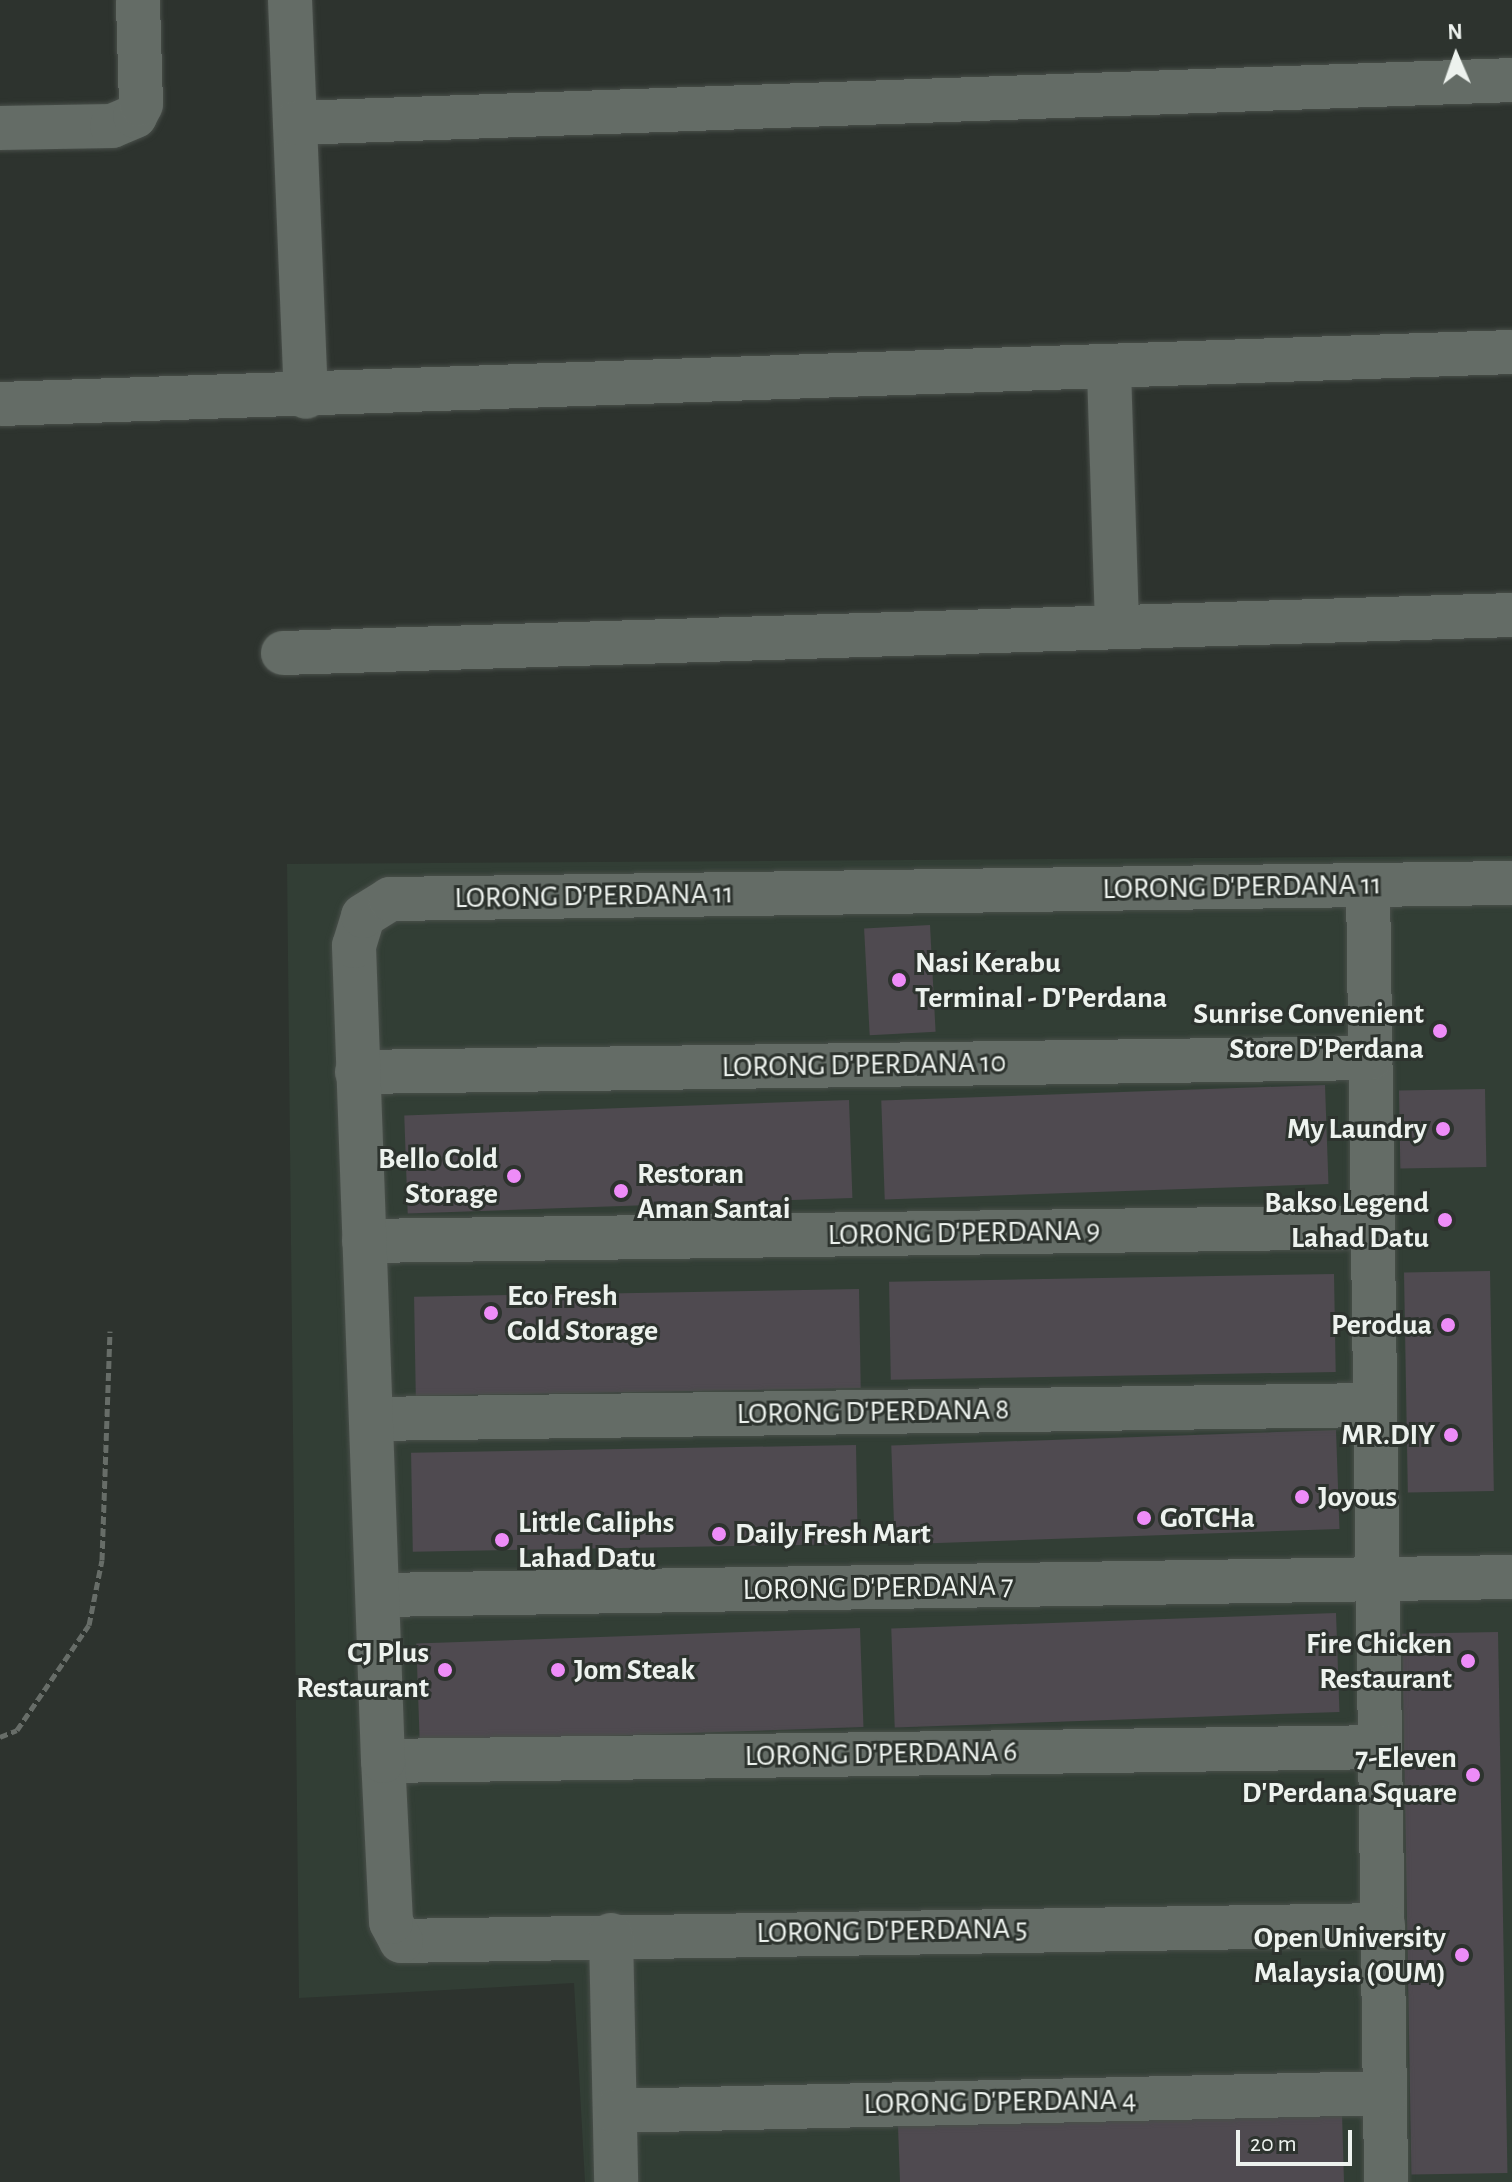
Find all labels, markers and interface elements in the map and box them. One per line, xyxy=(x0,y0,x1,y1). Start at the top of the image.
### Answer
north arrow xyxy=(1416,16,1496,96)
text: N xyxy=(1447,21,1463,43)
street label: LORONG D'PERDANA 11 xyxy=(1102,867,1382,907)
street label: LORONG D'PERDANA 11 xyxy=(454,876,734,916)
place label: Nasi Kerabu Terminal - D'Perdana xyxy=(915,945,1167,1016)
marker: Nasi Kerabu Terminal - D'Perdana xyxy=(890,971,908,989)
place label: Sunrise Convenient Store D'Perdana xyxy=(1193,996,1424,1066)
marker: Sunrise Convenient Store D'Perdana xyxy=(1431,1022,1449,1040)
street label: LORONG D'PERDANA 10 xyxy=(721,1045,1007,1085)
place label: My Laundry xyxy=(1287,1111,1427,1147)
marker: My Laundry xyxy=(1434,1120,1452,1138)
place label: Bello Cold Storage xyxy=(378,1141,498,1212)
place label: Restoran Aman Santai xyxy=(637,1156,791,1226)
marker: Bello Cold Storage xyxy=(505,1167,523,1185)
marker: Restoran Aman Santai xyxy=(612,1182,630,1200)
place label: Bakso Legend Lahad Datu xyxy=(1264,1185,1429,1256)
marker: Bakso Legend Lahad Datu xyxy=(1436,1211,1454,1229)
street label: LORONG D'PERDANA 9 xyxy=(827,1213,1101,1253)
place label: Eco Fresh Cold Storage xyxy=(507,1278,658,1348)
marker: Eco Fresh Cold Storage xyxy=(482,1304,500,1322)
place label: Perodua xyxy=(1331,1307,1432,1343)
marker: Perodua xyxy=(1439,1316,1457,1334)
street label: LORONG D'PERDANA 8 xyxy=(736,1392,1010,1432)
place label: MR.DIY xyxy=(1341,1417,1435,1453)
marker: MR.DIY xyxy=(1442,1426,1460,1444)
place label: Joyous xyxy=(1318,1479,1397,1515)
marker: Joyous xyxy=(1293,1488,1311,1506)
place label: GoTCHa xyxy=(1160,1500,1255,1536)
place label: Little Caliphs Lahad Datu xyxy=(518,1505,674,1576)
marker: GoTCHa xyxy=(1135,1509,1153,1527)
place label: Daily Fresh Mart xyxy=(735,1516,931,1552)
marker: Daily Fresh Mart xyxy=(710,1525,728,1543)
marker: Little Caliphs Lahad Datu xyxy=(493,1531,511,1549)
street label: LORONG D'PERDANA 7 xyxy=(742,1568,1014,1608)
place label: Fire Chicken Restaurant xyxy=(1306,1626,1452,1696)
place label: CJ Plus Restaurant xyxy=(296,1635,429,1706)
place label: Jom Steak xyxy=(574,1652,695,1688)
marker: Fire Chicken Restaurant xyxy=(1459,1652,1477,1670)
marker: CJ Plus Restaurant xyxy=(436,1661,454,1679)
marker: Jom Steak xyxy=(549,1661,567,1679)
street label: LORONG D'PERDANA 6 xyxy=(744,1734,1018,1774)
place label: 7-Eleven D'Perdana Square xyxy=(1242,1740,1457,1810)
marker: 7-Eleven D'Perdana Square xyxy=(1464,1766,1482,1784)
street label: LORONG D'PERDANA 5 xyxy=(756,1911,1028,1951)
place label: Open University Malaysia (OUM) xyxy=(1254,1920,1446,1990)
marker: Open University Malaysia (OUM) xyxy=(1453,1946,1471,1964)
street label: LORONG D'PERDANA 4 xyxy=(863,2082,1137,2122)
scale bar xyxy=(1240,2114,1356,2164)
text: 20 m xyxy=(1250,2132,1297,2156)

